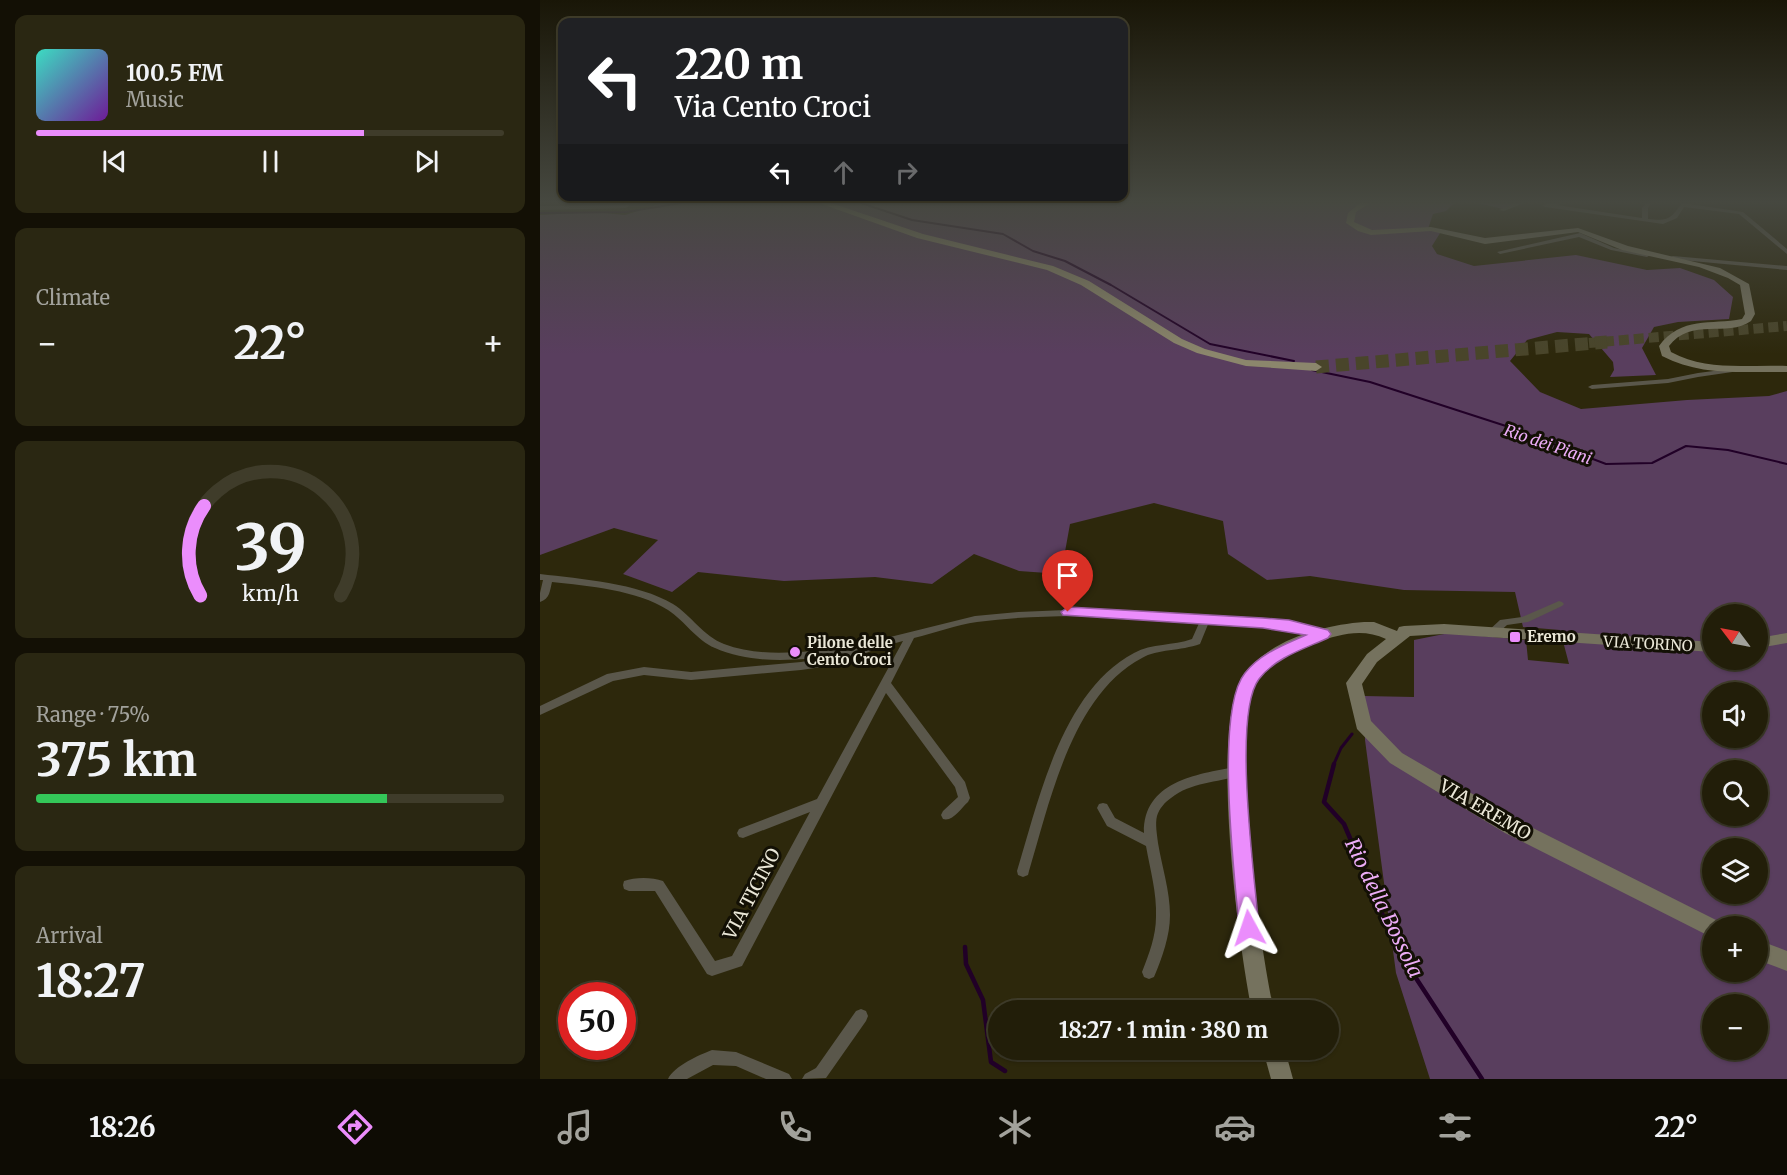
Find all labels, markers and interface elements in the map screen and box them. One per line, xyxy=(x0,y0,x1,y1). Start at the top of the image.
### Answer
text: 220 m xyxy=(675,38,803,90)
icon: left xyxy=(576,42,654,120)
text: 100.5 FM xyxy=(126,59,223,87)
text: Music xyxy=(126,87,184,112)
text: Via Cento Croci xyxy=(675,90,871,124)
icon: previous xyxy=(98,145,131,178)
icon: pause xyxy=(254,145,287,178)
icon: next xyxy=(410,145,443,178)
icon: left xyxy=(764,156,797,189)
icon: ahead xyxy=(827,156,860,189)
icon: right xyxy=(890,156,923,189)
text: Climate xyxy=(36,285,110,310)
text: 22° xyxy=(234,315,306,371)
text: − xyxy=(36,323,58,364)
text: + xyxy=(482,323,504,364)
water label: Rio dei Piani xyxy=(1502,420,1595,468)
text: 39 xyxy=(234,510,306,588)
pin xyxy=(1042,550,1093,612)
icon: arrive xyxy=(1051,559,1084,592)
text: km/h xyxy=(242,581,298,608)
north arrow xyxy=(1702,604,1768,670)
map controls xyxy=(1702,604,1768,1060)
place label: Eremo xyxy=(1527,627,1576,646)
marker: Eremo xyxy=(1508,630,1522,644)
street label: VIA TORINO xyxy=(1602,632,1693,655)
place label: Pilone delle Cento Croci xyxy=(807,633,893,669)
marker: Pilone delle Cento Croci xyxy=(788,645,802,659)
button: sound xyxy=(1702,682,1768,748)
text: Range · 75% xyxy=(36,702,150,727)
text: 375 km xyxy=(36,732,197,788)
button: search xyxy=(1702,760,1768,826)
street label: VIA EREMO xyxy=(1434,774,1535,845)
water label: Rio della Bossola xyxy=(1340,834,1429,981)
button: layers xyxy=(1702,838,1768,904)
street label: VIA TICINO xyxy=(717,844,785,944)
position arrow xyxy=(1217,896,1281,960)
button: + xyxy=(1702,916,1768,982)
text: Arrival xyxy=(36,923,103,948)
text: 18:27 xyxy=(36,953,145,1009)
speed limit sign: 50 xyxy=(558,982,636,1060)
button: − xyxy=(1702,994,1768,1060)
text: 18:27 · 1 min · 380 m xyxy=(1059,1016,1268,1044)
icon: directions xyxy=(334,1106,376,1148)
icon: music xyxy=(554,1106,596,1148)
icon: phone xyxy=(774,1106,816,1148)
icon: climate xyxy=(994,1106,1036,1148)
icon: car xyxy=(1214,1106,1256,1148)
icon: filters xyxy=(1434,1106,1476,1148)
text: 18:26 xyxy=(89,1110,156,1144)
text: 22° xyxy=(1654,1110,1698,1144)

